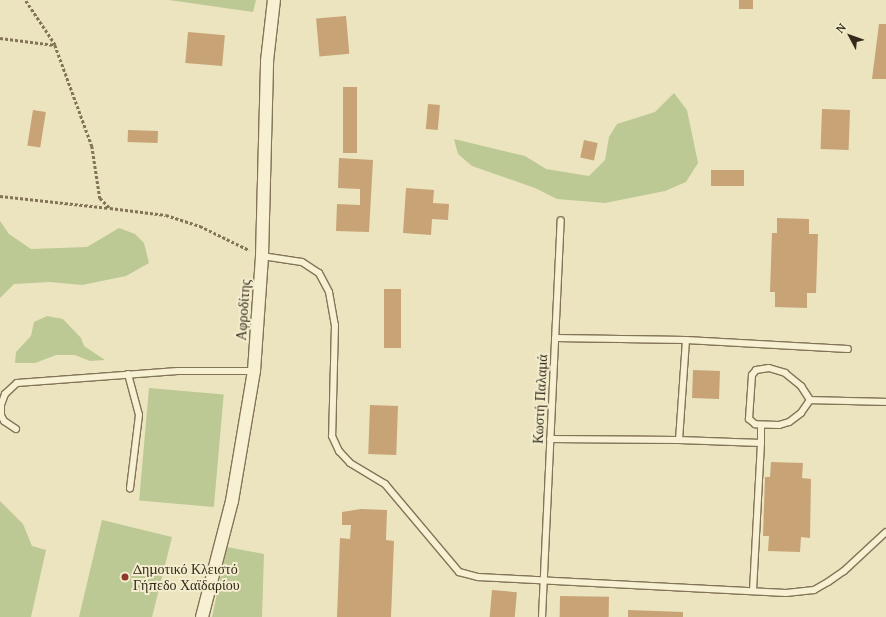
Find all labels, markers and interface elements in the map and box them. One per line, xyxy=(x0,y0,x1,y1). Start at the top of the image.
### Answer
north arrow xyxy=(830,16,870,56)
text: N xyxy=(833,20,849,36)
street label: Αφροδίτης xyxy=(232,279,254,341)
street label: Κωστή Παλαμά xyxy=(529,354,551,444)
place label: Δημοτικό Κλειστό Γήπεδο Χαϊδαρίου xyxy=(133,561,240,594)
marker: Δημοτικό Κλειστό Γήπεδο Χαϊδαρίου xyxy=(120,572,130,582)

